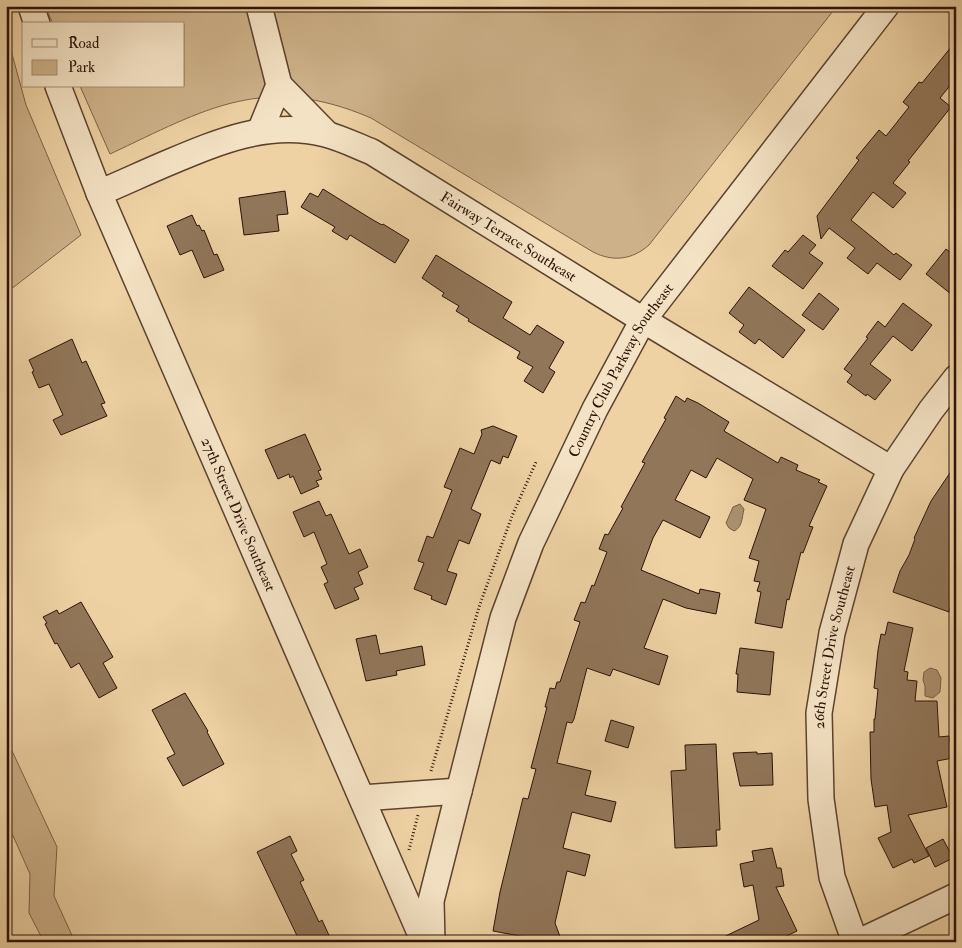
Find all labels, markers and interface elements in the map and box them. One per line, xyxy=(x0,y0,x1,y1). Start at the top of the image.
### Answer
legend xyxy=(22,22,185,88)
text: Road xyxy=(68,34,100,53)
text: Park xyxy=(68,58,95,77)
street label: Fairway Terrace Southeast xyxy=(437,187,580,286)
street label: Country Club Parkway Southeast xyxy=(564,279,678,460)
street label: 27th Street Drive Southeast xyxy=(197,435,280,594)
street label: 26th Street Drive Southeast xyxy=(809,563,859,729)

